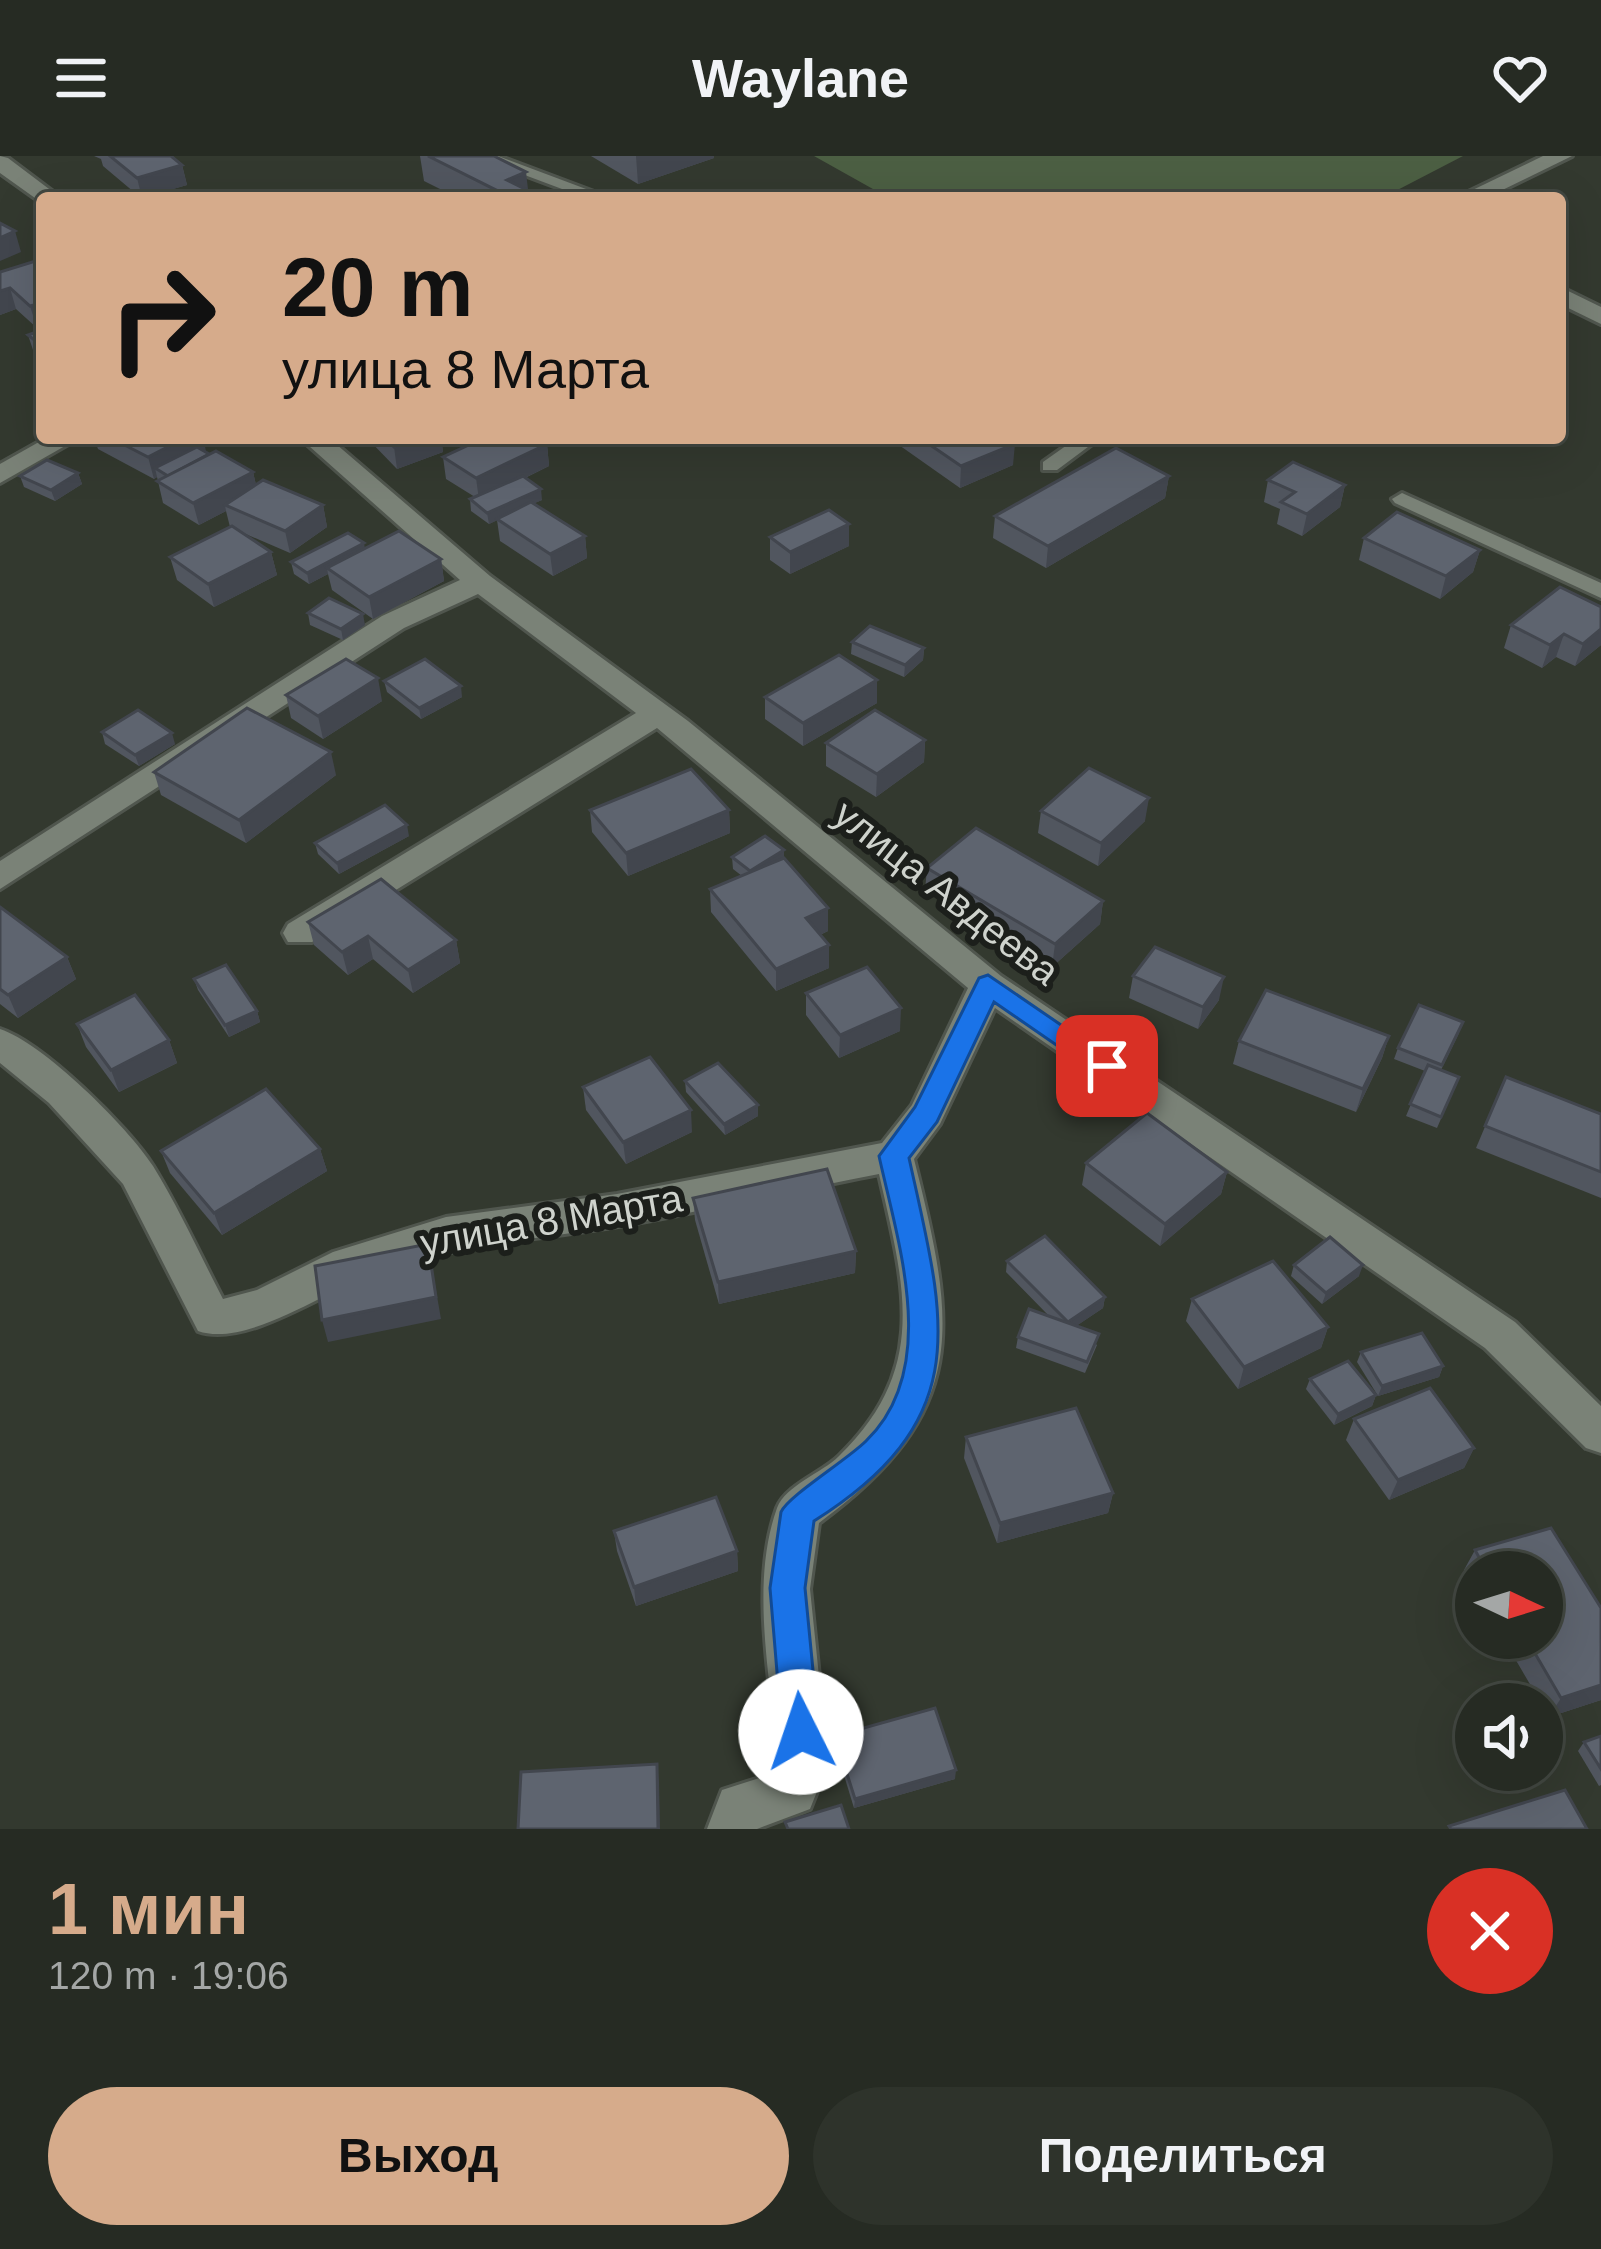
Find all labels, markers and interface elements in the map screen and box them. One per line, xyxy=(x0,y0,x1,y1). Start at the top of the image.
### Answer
icon: menu xyxy=(48,45,114,111)
icon: heart xyxy=(1487,45,1553,111)
text: Waylane xyxy=(692,48,909,108)
icon: right xyxy=(84,240,240,396)
text: 20 m xyxy=(282,240,473,334)
text: улица 8 Марта xyxy=(282,339,649,399)
street label: улица Авдеева xyxy=(826,792,1068,993)
pin xyxy=(1056,1015,1158,1117)
icon: arrive xyxy=(1074,1033,1140,1099)
street label: улица 8 Марта xyxy=(417,1176,686,1265)
north arrow xyxy=(1455,1551,1563,1659)
map controls xyxy=(1455,1551,1563,1791)
position arrow xyxy=(738,1669,864,1795)
button: sound xyxy=(1455,1683,1563,1791)
button: close xyxy=(1427,1868,1553,1994)
text: 1 мин xyxy=(48,1869,249,1949)
text: 120 m · 19:06 xyxy=(48,1954,289,1997)
button: Выход xyxy=(48,2087,789,2225)
button: Поделиться xyxy=(813,2087,1553,2225)

